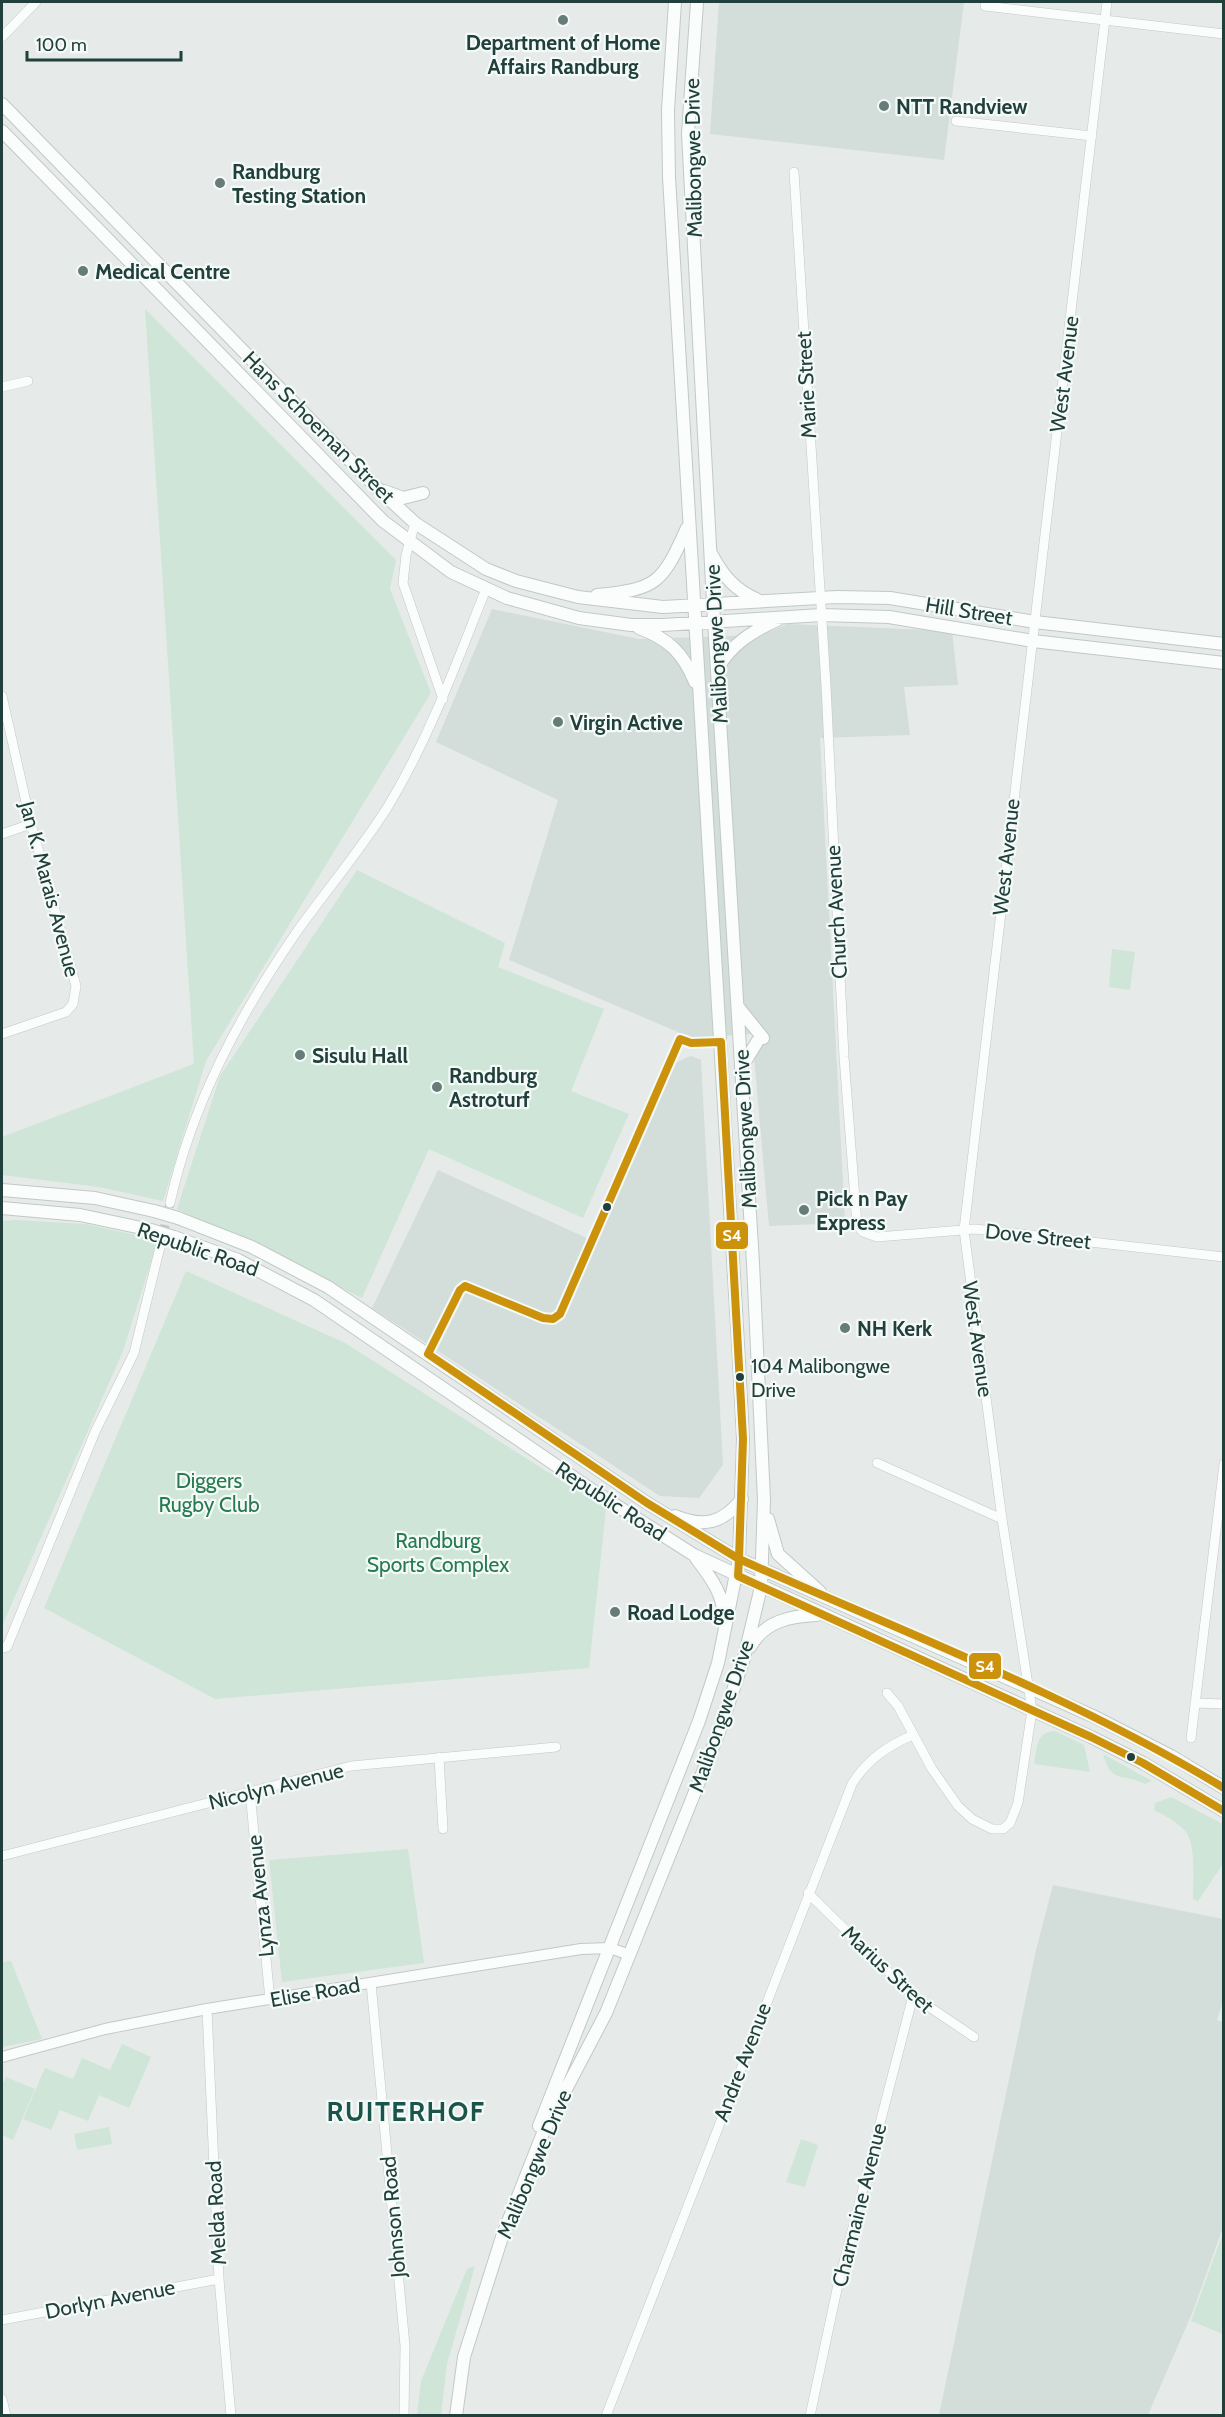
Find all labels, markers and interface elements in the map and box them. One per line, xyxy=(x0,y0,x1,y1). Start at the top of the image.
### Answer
marker: Department of Home Affairs Randburg xyxy=(556,13,570,27)
scale bar xyxy=(27,24,182,62)
place label: Department of Home Affairs Randburg xyxy=(466,30,661,79)
text: 100 m xyxy=(36,34,87,56)
street label: Malibongwe Drive xyxy=(679,78,707,238)
place label: NTT Randview xyxy=(896,94,1028,119)
marker: NTT Randview xyxy=(877,99,891,113)
place label: Randburg Testing Station xyxy=(232,159,366,208)
marker: Randburg Testing Station xyxy=(213,176,227,190)
place label: Medical Centre xyxy=(95,259,230,284)
marker: Medical Centre xyxy=(76,264,90,278)
street label: West Avenue xyxy=(1044,314,1084,434)
street label: Marie Street xyxy=(791,331,821,439)
street label: Hans Schoeman Street xyxy=(238,346,400,508)
street label: Malibongwe Drive xyxy=(699,563,733,724)
street label: Hill Street xyxy=(924,592,1014,630)
place label: Virgin Active xyxy=(570,710,683,735)
marker: Virgin Active xyxy=(551,715,565,729)
street label: West Avenue xyxy=(987,797,1025,916)
street label: Jan K. Marais Avenue xyxy=(14,798,86,980)
street label: Church Avenue xyxy=(820,844,852,980)
place label: Sisulu Hall xyxy=(312,1043,408,1068)
marker: Sisulu Hall xyxy=(293,1048,307,1062)
street label: Malibongwe Drive xyxy=(728,1048,762,1209)
place label: Randburg Astroturf xyxy=(449,1063,538,1112)
marker: Randburg Astroturf xyxy=(430,1080,444,1094)
place label: Pick n Pay Express xyxy=(816,1186,908,1235)
unlabelled marker xyxy=(601,1201,613,1213)
marker: Pick n Pay Express xyxy=(797,1203,811,1217)
street label: Republic Road xyxy=(134,1217,262,1281)
street label: Dove Street xyxy=(984,1218,1092,1254)
line badge: S4 xyxy=(715,1221,749,1250)
text: S4 xyxy=(722,1226,742,1245)
street label: West Avenue xyxy=(957,1279,999,1399)
place label: NH Kerk xyxy=(857,1316,933,1341)
marker: NH Kerk xyxy=(838,1321,852,1335)
place label: 104 Malibongwe Drive xyxy=(751,1354,890,1402)
marker: 104 Malibongwe Drive xyxy=(734,1371,746,1383)
street label: Republic Road xyxy=(551,1456,671,1546)
park label: Diggers Rugby Club xyxy=(158,1468,260,1517)
park label: Randburg Sports Complex xyxy=(367,1528,509,1577)
place label: Road Lodge xyxy=(627,1600,735,1625)
marker: Road Lodge xyxy=(608,1605,622,1619)
street label: Malibongwe Drive xyxy=(683,1636,759,1795)
line badge: S4 xyxy=(968,1652,1002,1680)
text: S4 xyxy=(975,1657,995,1676)
unlabelled marker xyxy=(1125,1751,1137,1763)
street label: Nicolyn Avenue xyxy=(206,1757,346,1815)
street label: Lynza Avenue xyxy=(241,1833,279,1958)
street label: Marius Street xyxy=(837,1920,939,2018)
street label: Elise Road xyxy=(268,1972,362,2012)
street label: Andre Avenue xyxy=(708,1999,776,2125)
street label: Malibongwe Drive xyxy=(491,2085,577,2242)
district label: RUITERHOF xyxy=(326,2095,486,2128)
street label: Charmaine Avenue xyxy=(827,2120,891,2289)
street label: Johnson Road xyxy=(375,2155,411,2280)
street label: Melda Road xyxy=(201,2160,231,2266)
street label: Dorlyn Avenue xyxy=(43,2274,177,2324)

